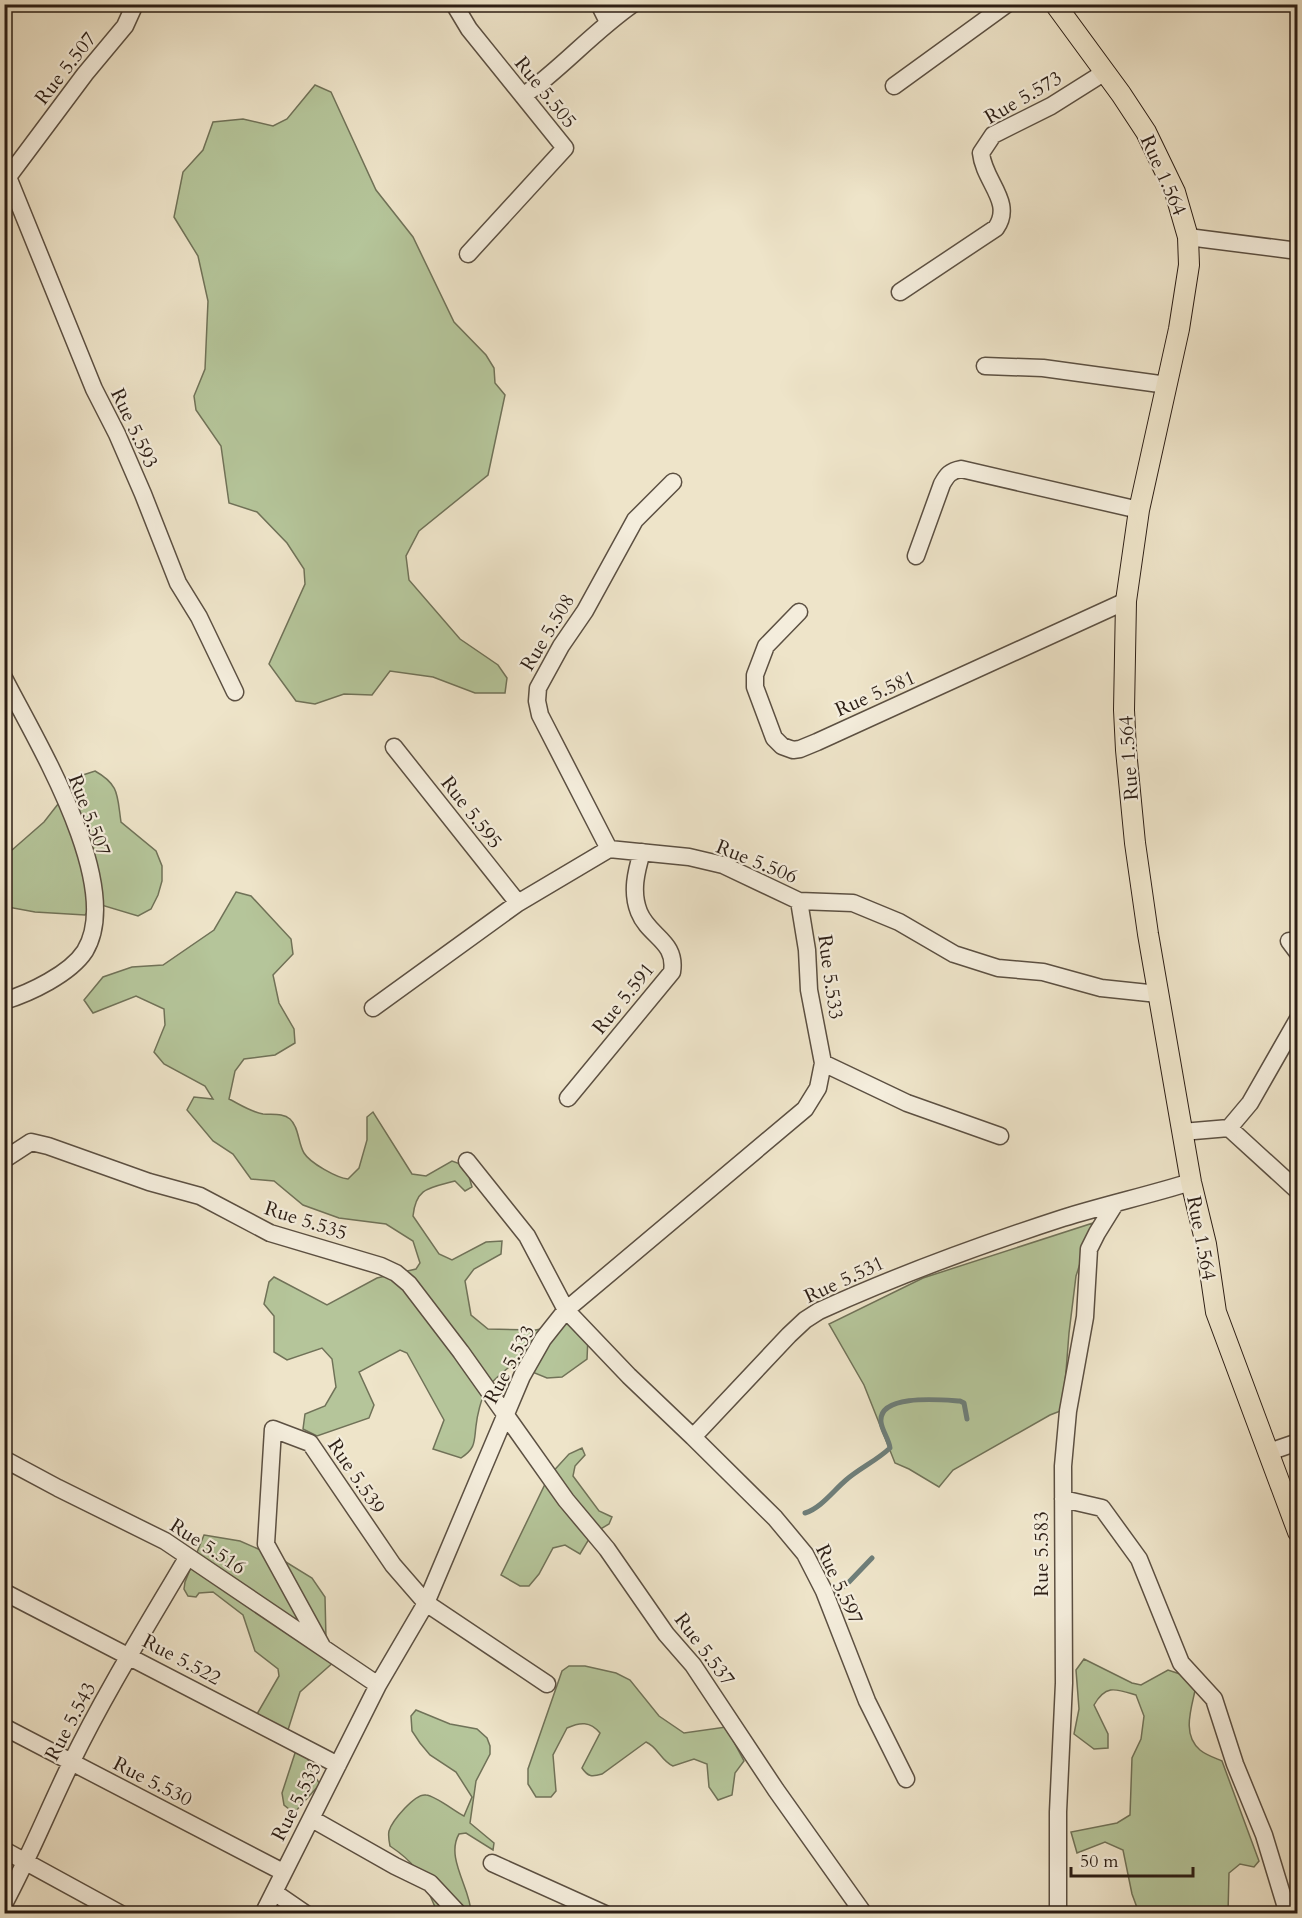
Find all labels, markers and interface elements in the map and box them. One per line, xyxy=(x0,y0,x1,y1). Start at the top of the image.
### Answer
street label: Rue 5.507 xyxy=(28,26,102,110)
street label: Rue 5.505 xyxy=(508,51,583,134)
street label: Rue 5.573 xyxy=(980,64,1067,130)
street label: Rue 1.564 xyxy=(1134,131,1193,220)
street label: Rue 5.593 xyxy=(104,384,165,473)
street label: Rue 5.508 xyxy=(514,589,581,676)
street label: Rue 5.581 xyxy=(831,664,920,723)
street label: Rue 1.564 xyxy=(1112,714,1145,801)
street label: Rue 5.595 xyxy=(435,770,509,854)
street label: Rue 5.507 xyxy=(62,771,117,860)
street label: Rue 5.506 xyxy=(712,833,801,890)
street label: Rue 5.533 xyxy=(811,933,850,1021)
street label: Rue 5.591 xyxy=(586,957,661,1040)
street label: Rue 5.535 xyxy=(261,1194,351,1247)
street label: Rue 1.564 xyxy=(1180,1194,1223,1283)
street label: Rue 5.531 xyxy=(800,1249,889,1310)
street label: Rue 5.533 xyxy=(477,1320,541,1408)
street label: Rue 5.539 xyxy=(322,1433,392,1519)
street label: Rue 5.583 xyxy=(1028,1511,1055,1597)
street label: Rue 5.516 xyxy=(165,1512,251,1581)
street label: Rue 5.597 xyxy=(809,1540,870,1629)
street label: Rue 5.537 xyxy=(668,1607,741,1692)
street label: Rue 5.522 xyxy=(138,1627,226,1691)
street label: Rue 5.543 xyxy=(38,1677,102,1765)
street label: Rue 5.530 xyxy=(109,1750,197,1813)
street label: Rue 5.533 xyxy=(265,1757,328,1845)
scale bar xyxy=(1071,1840,1192,1878)
text: 50 m xyxy=(1080,1849,1119,1874)

